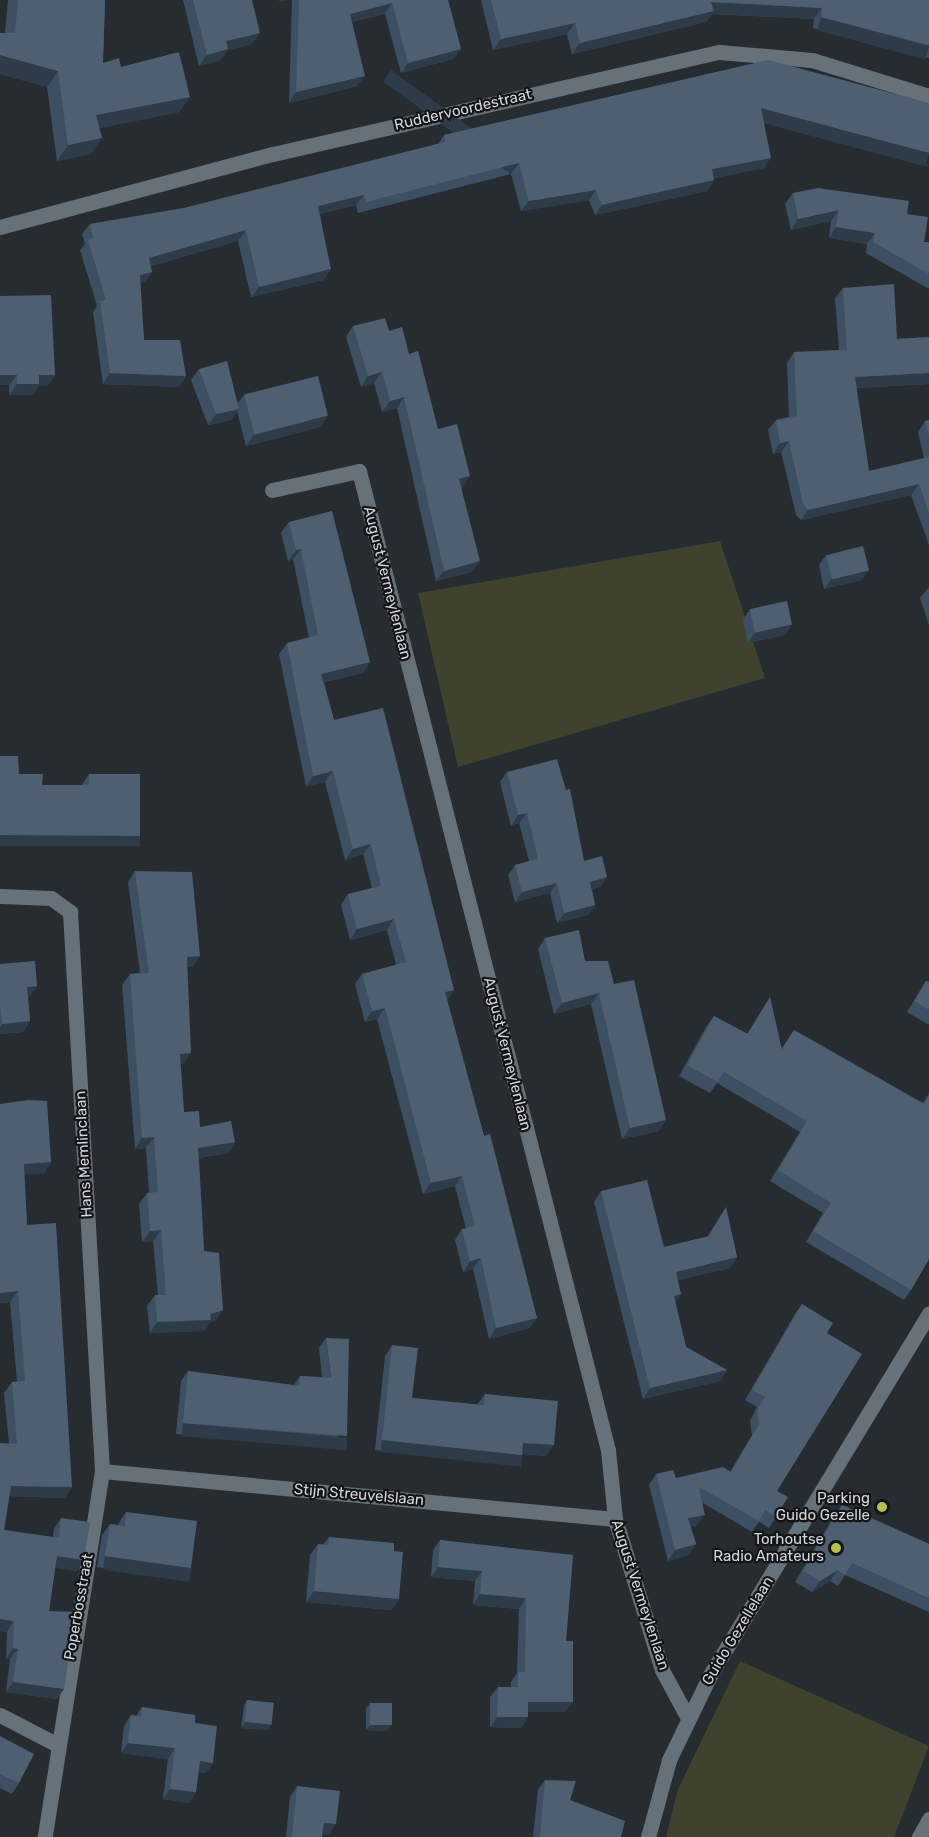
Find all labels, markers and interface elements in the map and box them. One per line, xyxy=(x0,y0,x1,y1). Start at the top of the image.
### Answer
street label: Ruddervoordestraat xyxy=(393,85,533,135)
street label: August Vermeylenlaan xyxy=(359,504,415,662)
street label: August Vermeylenlaan xyxy=(479,975,535,1133)
street label: Hans Memlinclaan xyxy=(72,1090,96,1218)
street label: Stijn Streuvelslaan xyxy=(293,1480,425,1510)
place label: Parking Guido Gezelle xyxy=(776,1489,870,1524)
marker: Parking Guido Gezelle xyxy=(875,1500,889,1514)
street label: August Vermeylenlaan xyxy=(607,1517,673,1673)
place label: Torhoutse Radio Amateurs xyxy=(713,1530,824,1565)
marker: Torhoutse Radio Amateurs xyxy=(829,1541,843,1555)
street label: Poperbosstraat xyxy=(61,1552,97,1662)
street label: Guido Gezellelaan xyxy=(698,1573,778,1689)

